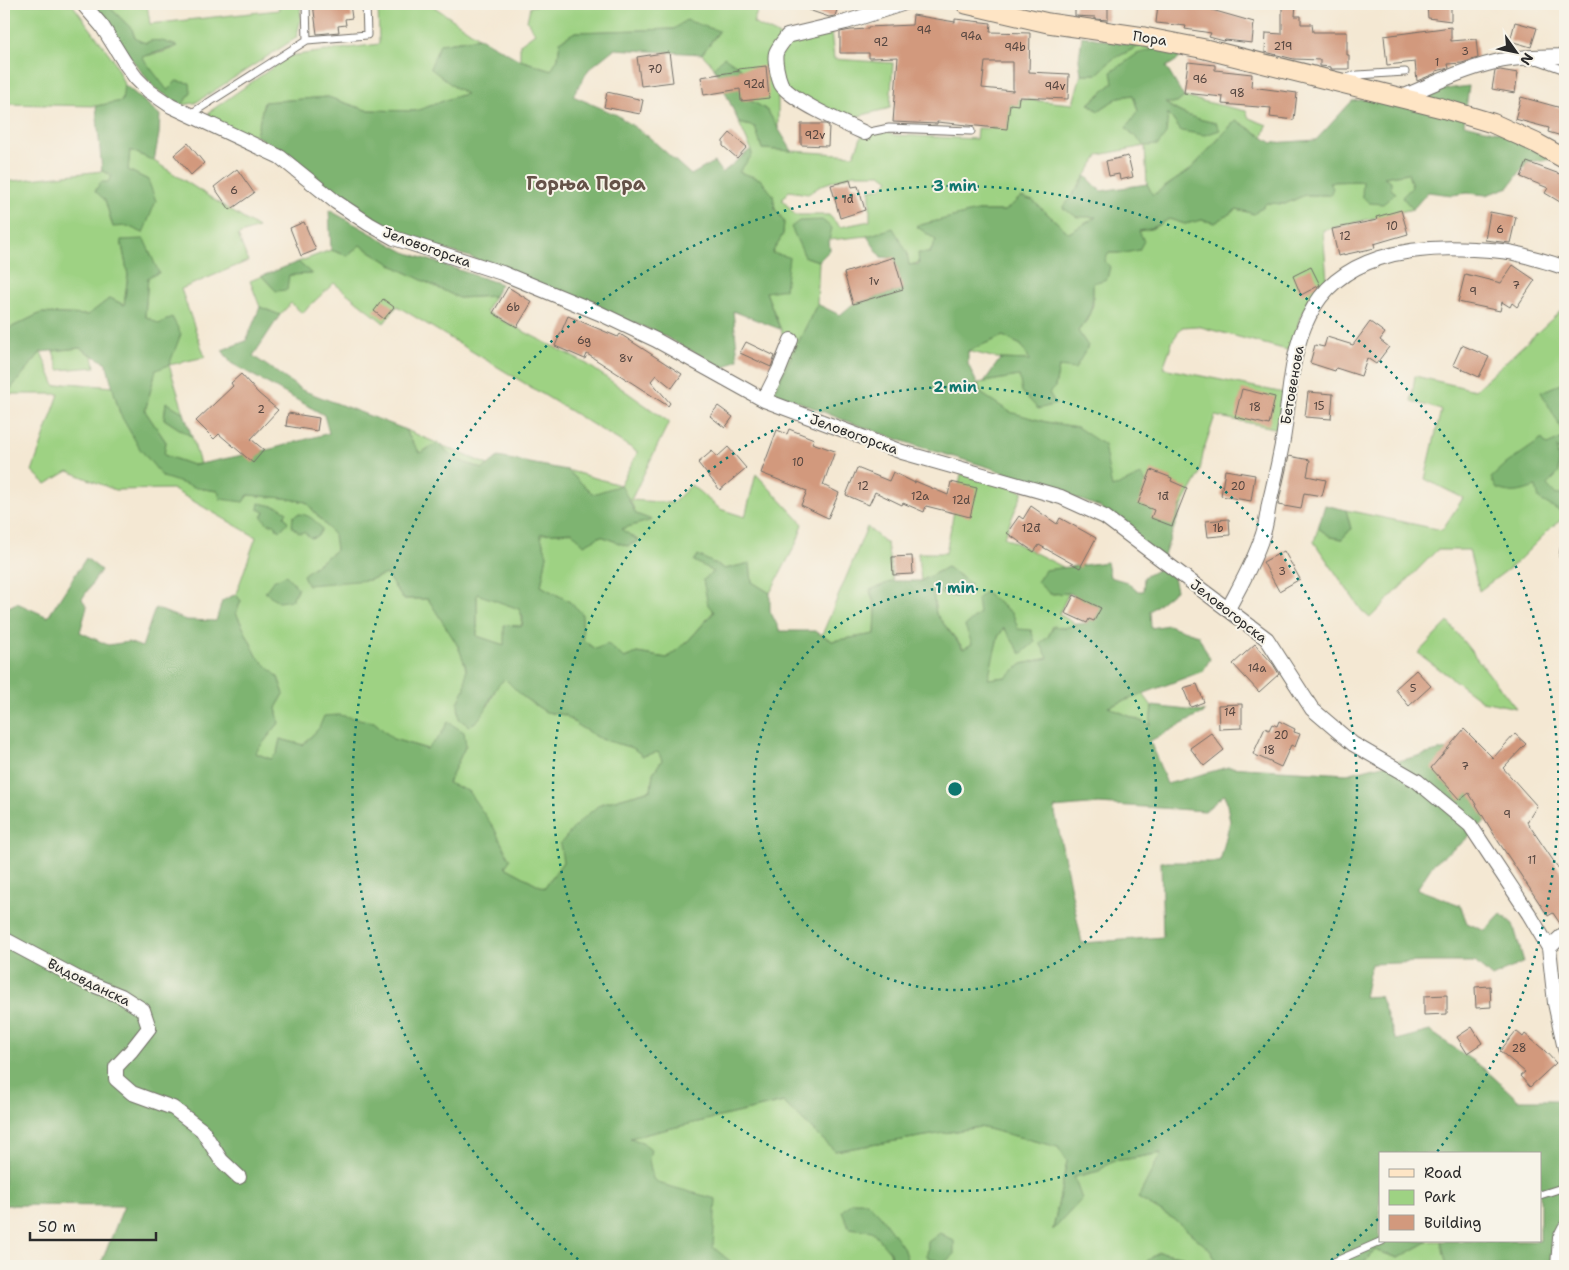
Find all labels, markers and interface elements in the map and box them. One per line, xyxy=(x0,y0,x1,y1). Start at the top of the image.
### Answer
house number: 94 xyxy=(917,23,932,38)
street label: Пора xyxy=(1132,26,1169,50)
north arrow xyxy=(1492,28,1542,78)
house number: 94a xyxy=(960,29,982,44)
house number: 92 xyxy=(874,35,888,50)
house number: 219 xyxy=(1273,39,1293,54)
house number: 94b xyxy=(1004,40,1026,55)
house number: 3 xyxy=(1461,44,1469,59)
text: N xyxy=(1516,50,1537,69)
house number: 1 xyxy=(1435,55,1439,70)
house number: 70 xyxy=(647,62,663,77)
house number: 96 xyxy=(1192,72,1208,87)
house number: 92d xyxy=(743,77,765,92)
house number: 94v xyxy=(1044,79,1066,94)
house number: 98 xyxy=(1229,86,1245,101)
house number: 92v xyxy=(805,128,825,143)
district label: Горња Пора xyxy=(526,171,646,196)
text: 3 min xyxy=(933,176,977,196)
house number: 6 xyxy=(230,183,238,198)
house number: 1d xyxy=(842,192,854,207)
house number: 10 xyxy=(1386,219,1398,234)
house number: 6 xyxy=(1496,222,1504,237)
street label: Јеловогорска xyxy=(380,223,474,271)
house number: 12 xyxy=(1339,229,1351,244)
house number: 1v xyxy=(869,274,879,289)
house number: 7 xyxy=(1512,278,1520,293)
house number: 9 xyxy=(1469,284,1477,299)
house number: 6b xyxy=(506,300,520,315)
house number: 6g xyxy=(577,333,591,348)
street label: Бетовенова xyxy=(1276,344,1308,426)
house number: 8v xyxy=(619,351,633,366)
text: 2 min xyxy=(933,377,977,397)
house number: 15 xyxy=(1313,399,1325,414)
house number: 18 xyxy=(1249,400,1261,415)
house number: 2 xyxy=(257,402,265,417)
street label: Јеловогорска xyxy=(807,410,901,458)
house number: 10 xyxy=(792,455,804,470)
house number: 12 xyxy=(857,479,869,494)
house number: 20 xyxy=(1230,479,1246,494)
house number: 12a xyxy=(911,489,929,504)
house number: 1đ xyxy=(1157,489,1169,504)
house number: 12d xyxy=(952,493,970,508)
house number: 12đ xyxy=(1022,521,1040,536)
house number: 1b xyxy=(1213,521,1223,536)
house number: 3 xyxy=(1278,564,1286,579)
street label: Јеловогорска xyxy=(1187,575,1271,647)
text: 1 min xyxy=(935,578,975,598)
house number: 14a xyxy=(1248,661,1266,676)
house number: 5 xyxy=(1410,681,1417,696)
house number: 14 xyxy=(1224,705,1236,720)
house number: 20 xyxy=(1273,728,1289,743)
house number: 18 xyxy=(1263,743,1275,758)
house number: 7 xyxy=(1461,759,1469,774)
centre of rings xyxy=(946,780,964,798)
house number: 9 xyxy=(1503,807,1511,822)
house number: 11 xyxy=(1528,853,1536,868)
street label: Видовданска xyxy=(45,954,134,1010)
house number: 28 xyxy=(1511,1041,1527,1056)
legend xyxy=(1379,1152,1542,1242)
text: Road xyxy=(1424,1163,1462,1183)
text: Park xyxy=(1424,1187,1456,1207)
scale bar xyxy=(30,1210,156,1242)
text: Building xyxy=(1424,1213,1481,1233)
text: 50 m xyxy=(38,1217,76,1237)

